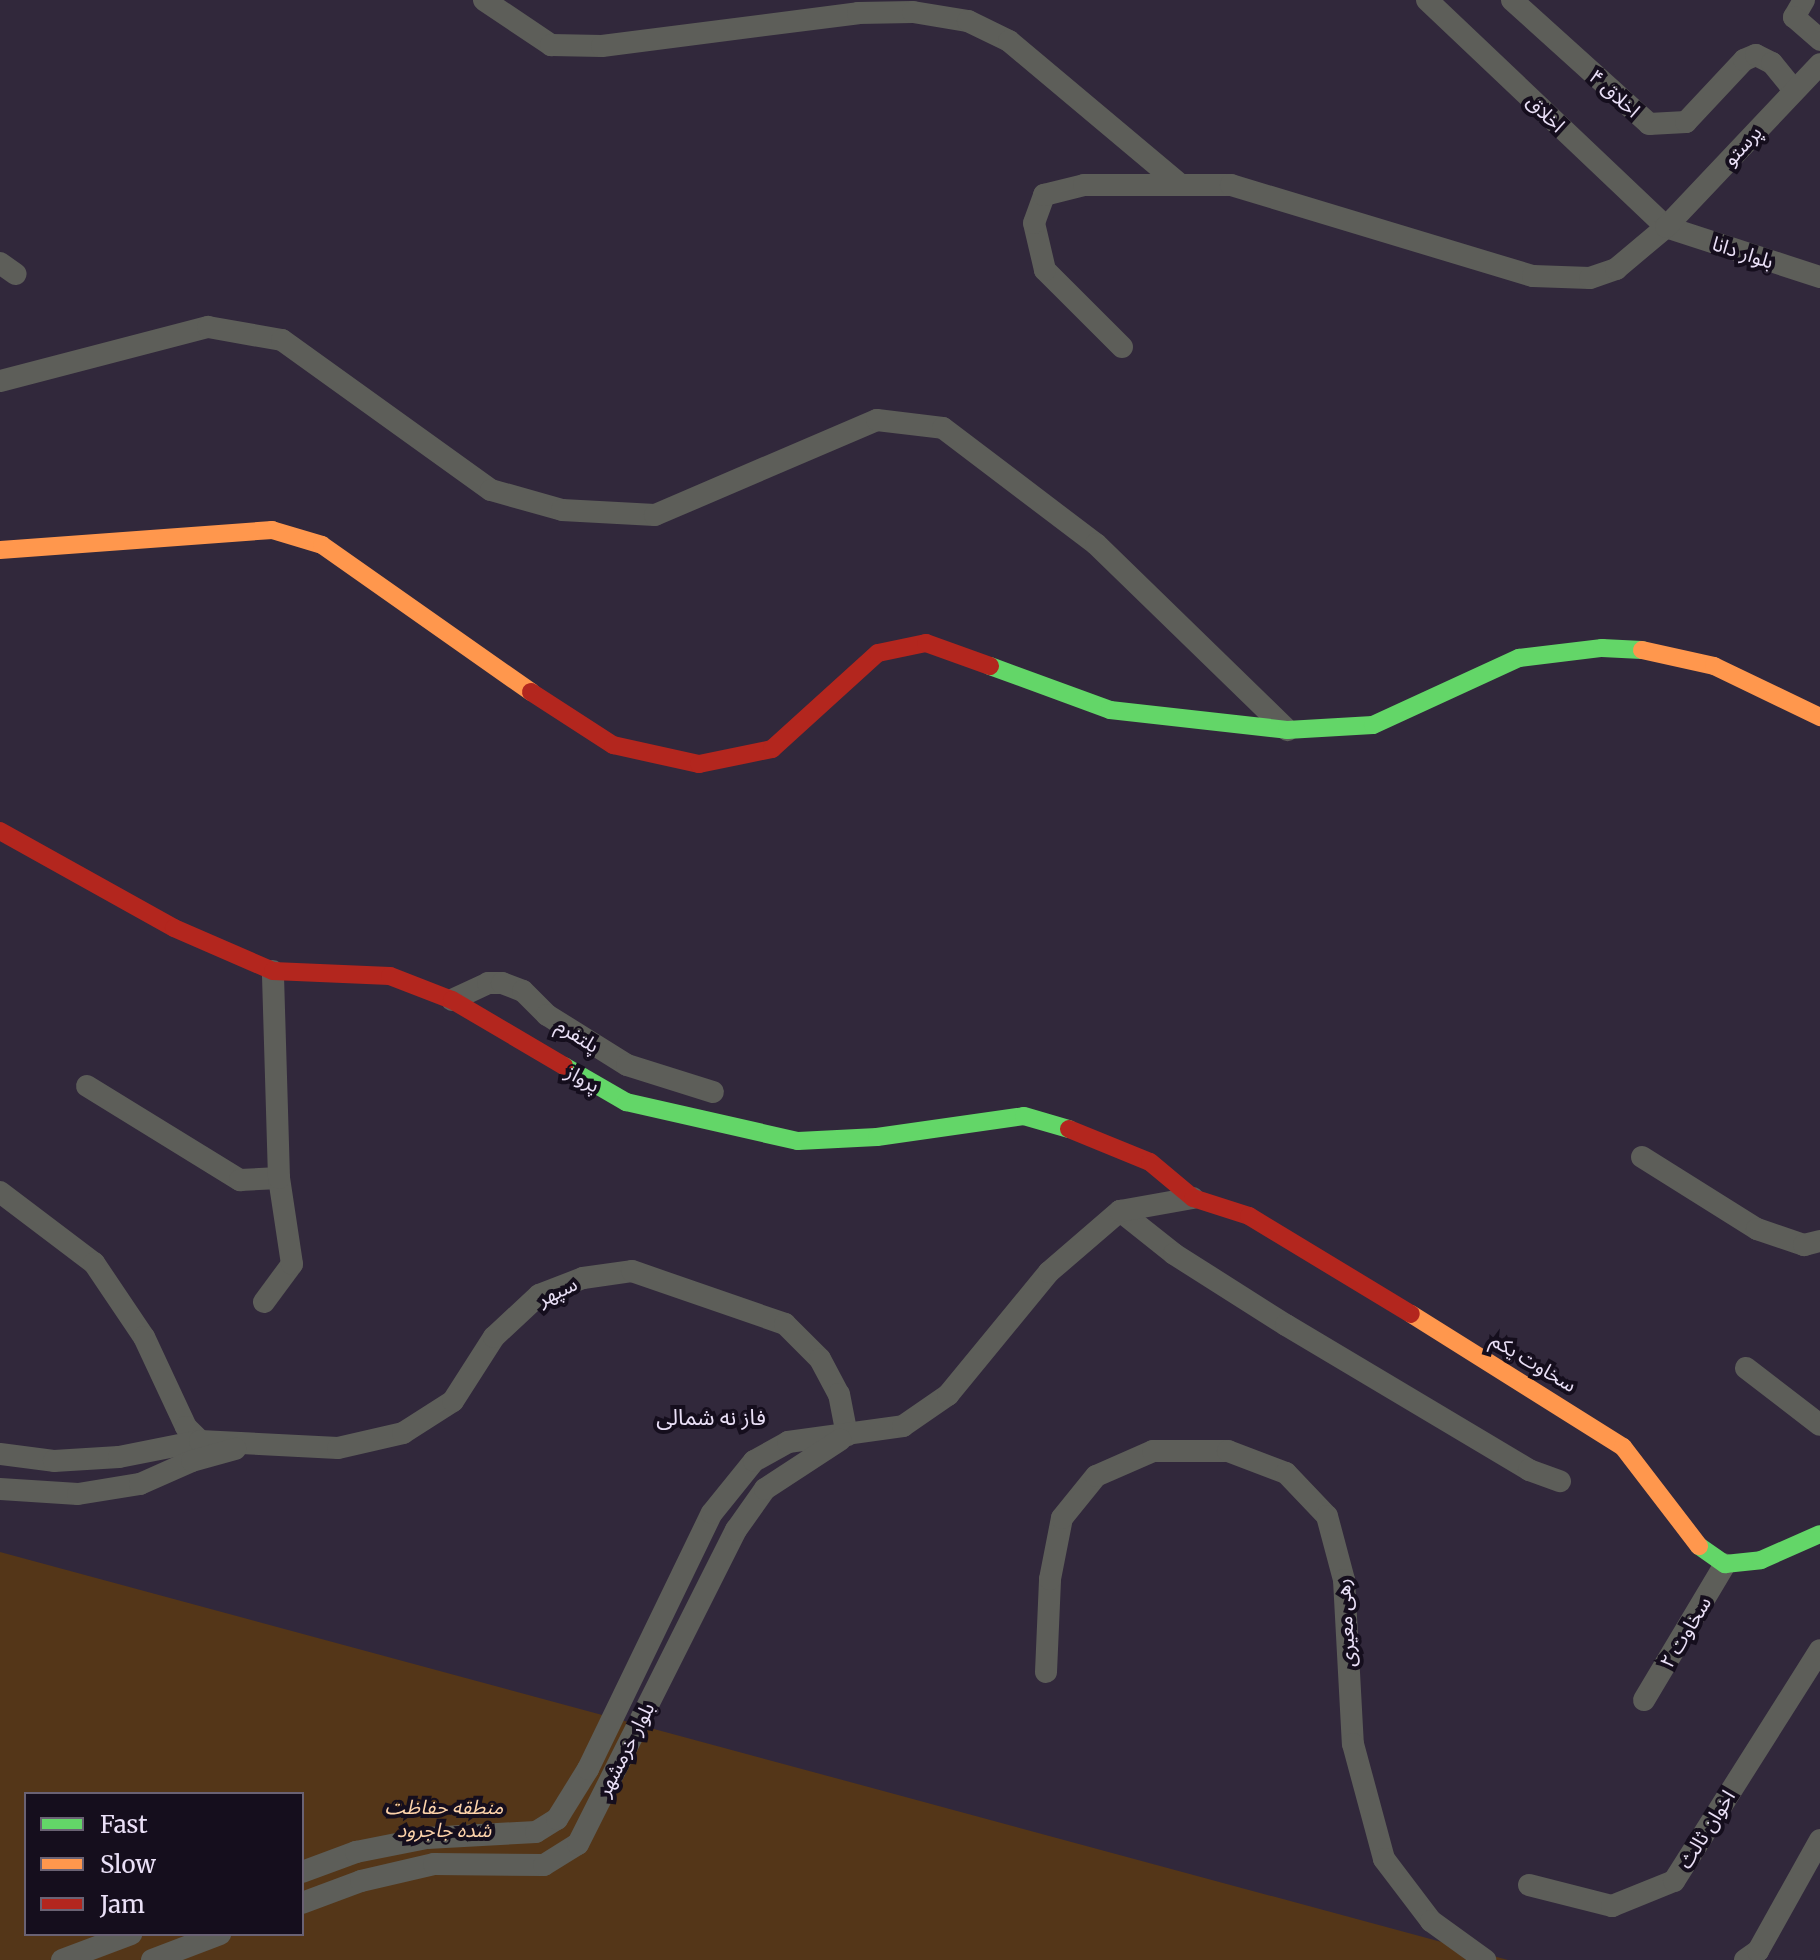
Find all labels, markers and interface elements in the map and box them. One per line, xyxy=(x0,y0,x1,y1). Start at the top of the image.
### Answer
street label: اخلاق ۴ xyxy=(1585,64,1645,122)
street label: اخلاق xyxy=(1522,89,1570,137)
street label: پرستو xyxy=(1718,120,1766,170)
street label: بلوار دانا xyxy=(1709,231,1777,273)
street label: پلتفرم xyxy=(552,1013,604,1057)
street label: پرواز xyxy=(562,1059,604,1097)
street label: سپهر xyxy=(533,1271,581,1311)
street label: سخاوت یکم xyxy=(1487,1327,1581,1397)
district label: فاز نه شمالی xyxy=(656,1405,766,1431)
street label: رهی معیری xyxy=(1330,1578,1360,1668)
street label: سخاوت ۲ xyxy=(1654,1592,1716,1672)
street label: بلوار خرمشهر xyxy=(591,1698,659,1800)
street label: اخوان ثالث xyxy=(1672,1785,1740,1873)
legend xyxy=(24,1792,304,1936)
park label: منطقه حفاظت شده جاجرود xyxy=(385,1795,503,1842)
text: Fast xyxy=(100,1809,148,1840)
text: Slow xyxy=(100,1849,156,1880)
text: Jam xyxy=(100,1889,145,1920)

